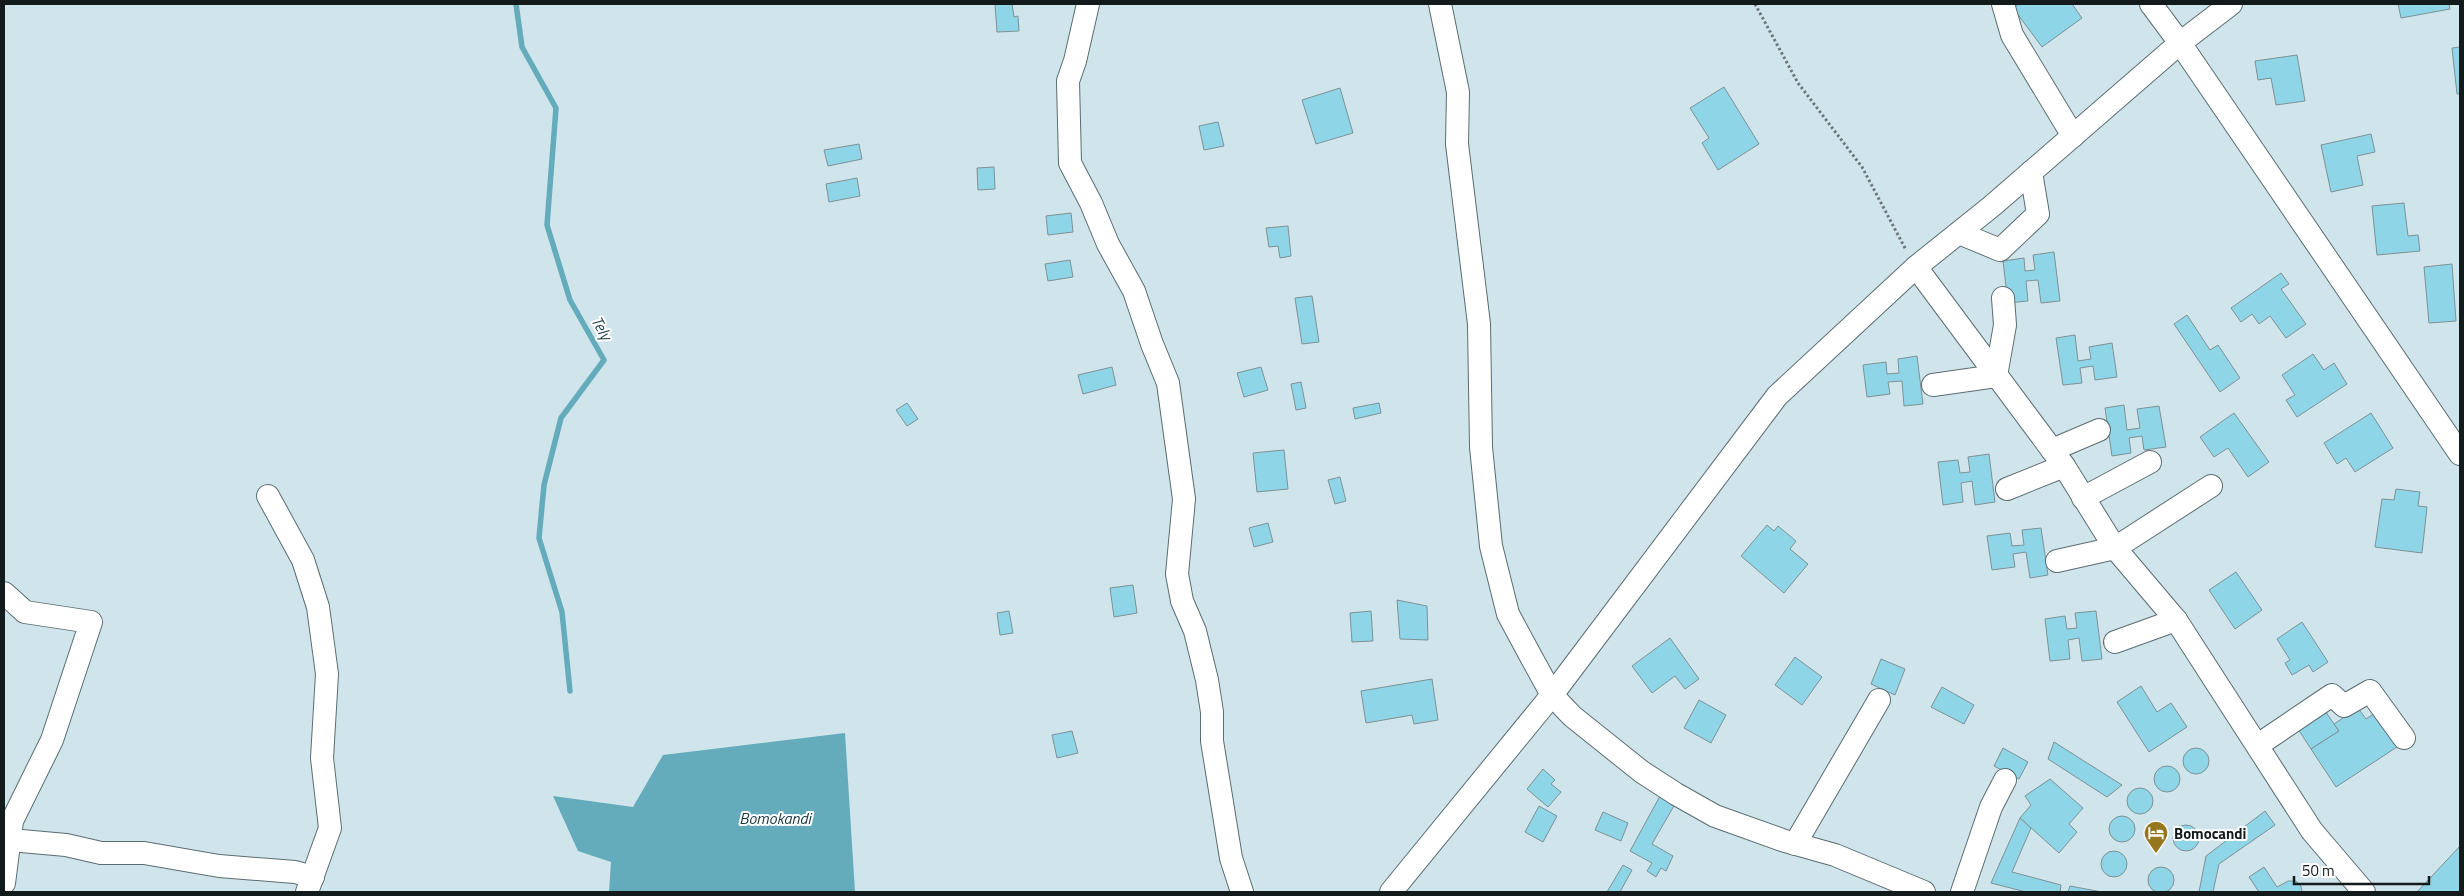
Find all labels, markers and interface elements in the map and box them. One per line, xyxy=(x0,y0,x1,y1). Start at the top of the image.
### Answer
water label: Tely xyxy=(586,312,619,346)
water label: Bomokandi xyxy=(739,806,812,830)
hotel icon: Bomocandi xyxy=(2143,820,2169,854)
place label: Bomocandi xyxy=(2174,822,2246,845)
scale bar xyxy=(2294,854,2429,886)
text: 50 m xyxy=(2302,859,2335,882)

